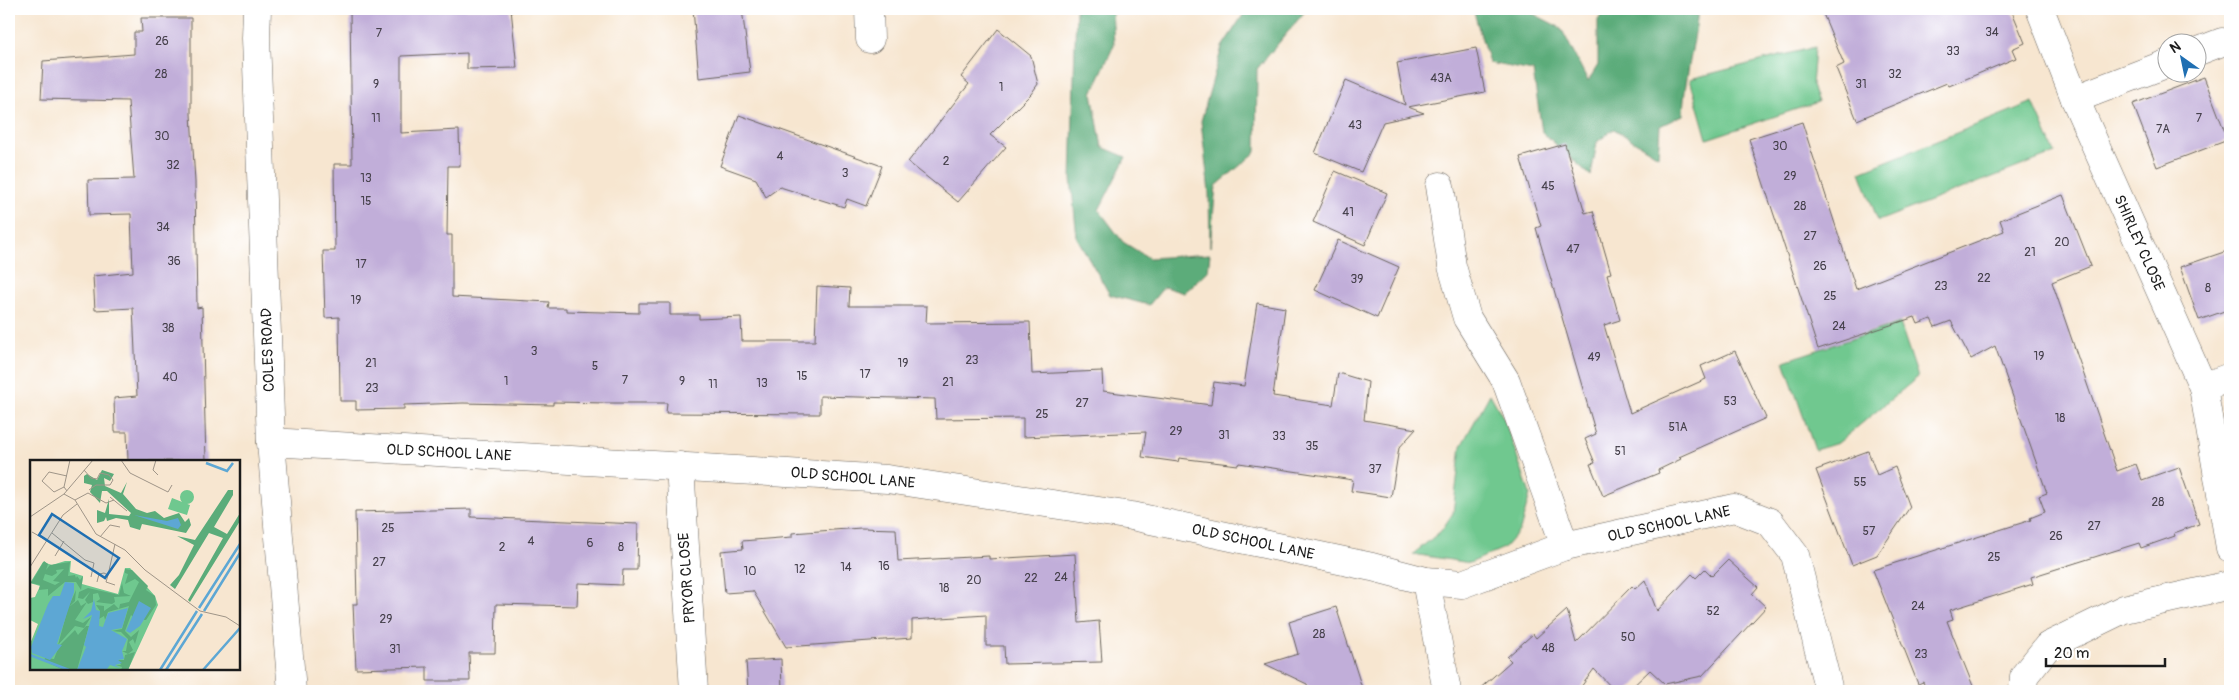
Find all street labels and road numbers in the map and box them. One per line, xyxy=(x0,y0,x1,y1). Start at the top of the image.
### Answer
street label: SHIRLEY CLOSE xyxy=(2109,192,2169,294)
street label: COLES ROAD xyxy=(257,308,279,392)
street label: OLD SCHOOL LANE xyxy=(386,440,512,466)
street label: OLD SCHOOL LANE xyxy=(790,463,916,493)
street label: OLD SCHOOL LANE xyxy=(1606,502,1732,546)
street label: OLD SCHOOL LANE xyxy=(1190,520,1316,564)
street label: PRYOR CLOSE xyxy=(674,532,700,624)

